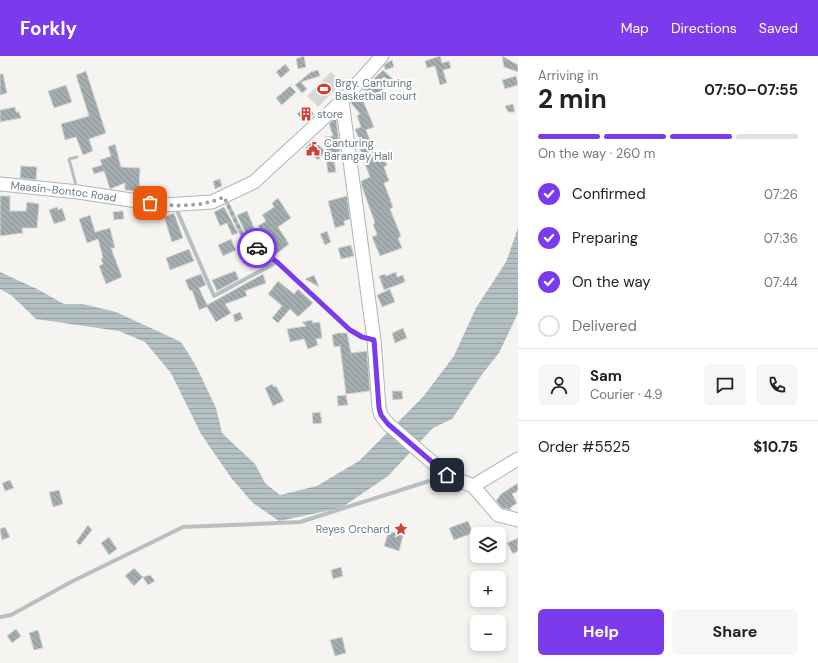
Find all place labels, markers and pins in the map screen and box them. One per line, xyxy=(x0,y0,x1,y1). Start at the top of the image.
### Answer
place label: Brgy. Canturing Basketball court xyxy=(335,76,417,103)
sports icon: Brgy. Canturing Basketball court xyxy=(316,81,332,97)
building icon: store xyxy=(298,106,314,122)
place label: store xyxy=(317,107,343,121)
place label: Canturing Barangay Hall xyxy=(324,136,392,163)
public building icon: Canturing Barangay Hall xyxy=(305,141,321,157)
pin xyxy=(133,186,167,220)
pin xyxy=(430,458,464,492)
place icon: Reyes Orchard xyxy=(393,521,409,537)
place label: Reyes Orchard xyxy=(316,522,390,536)

